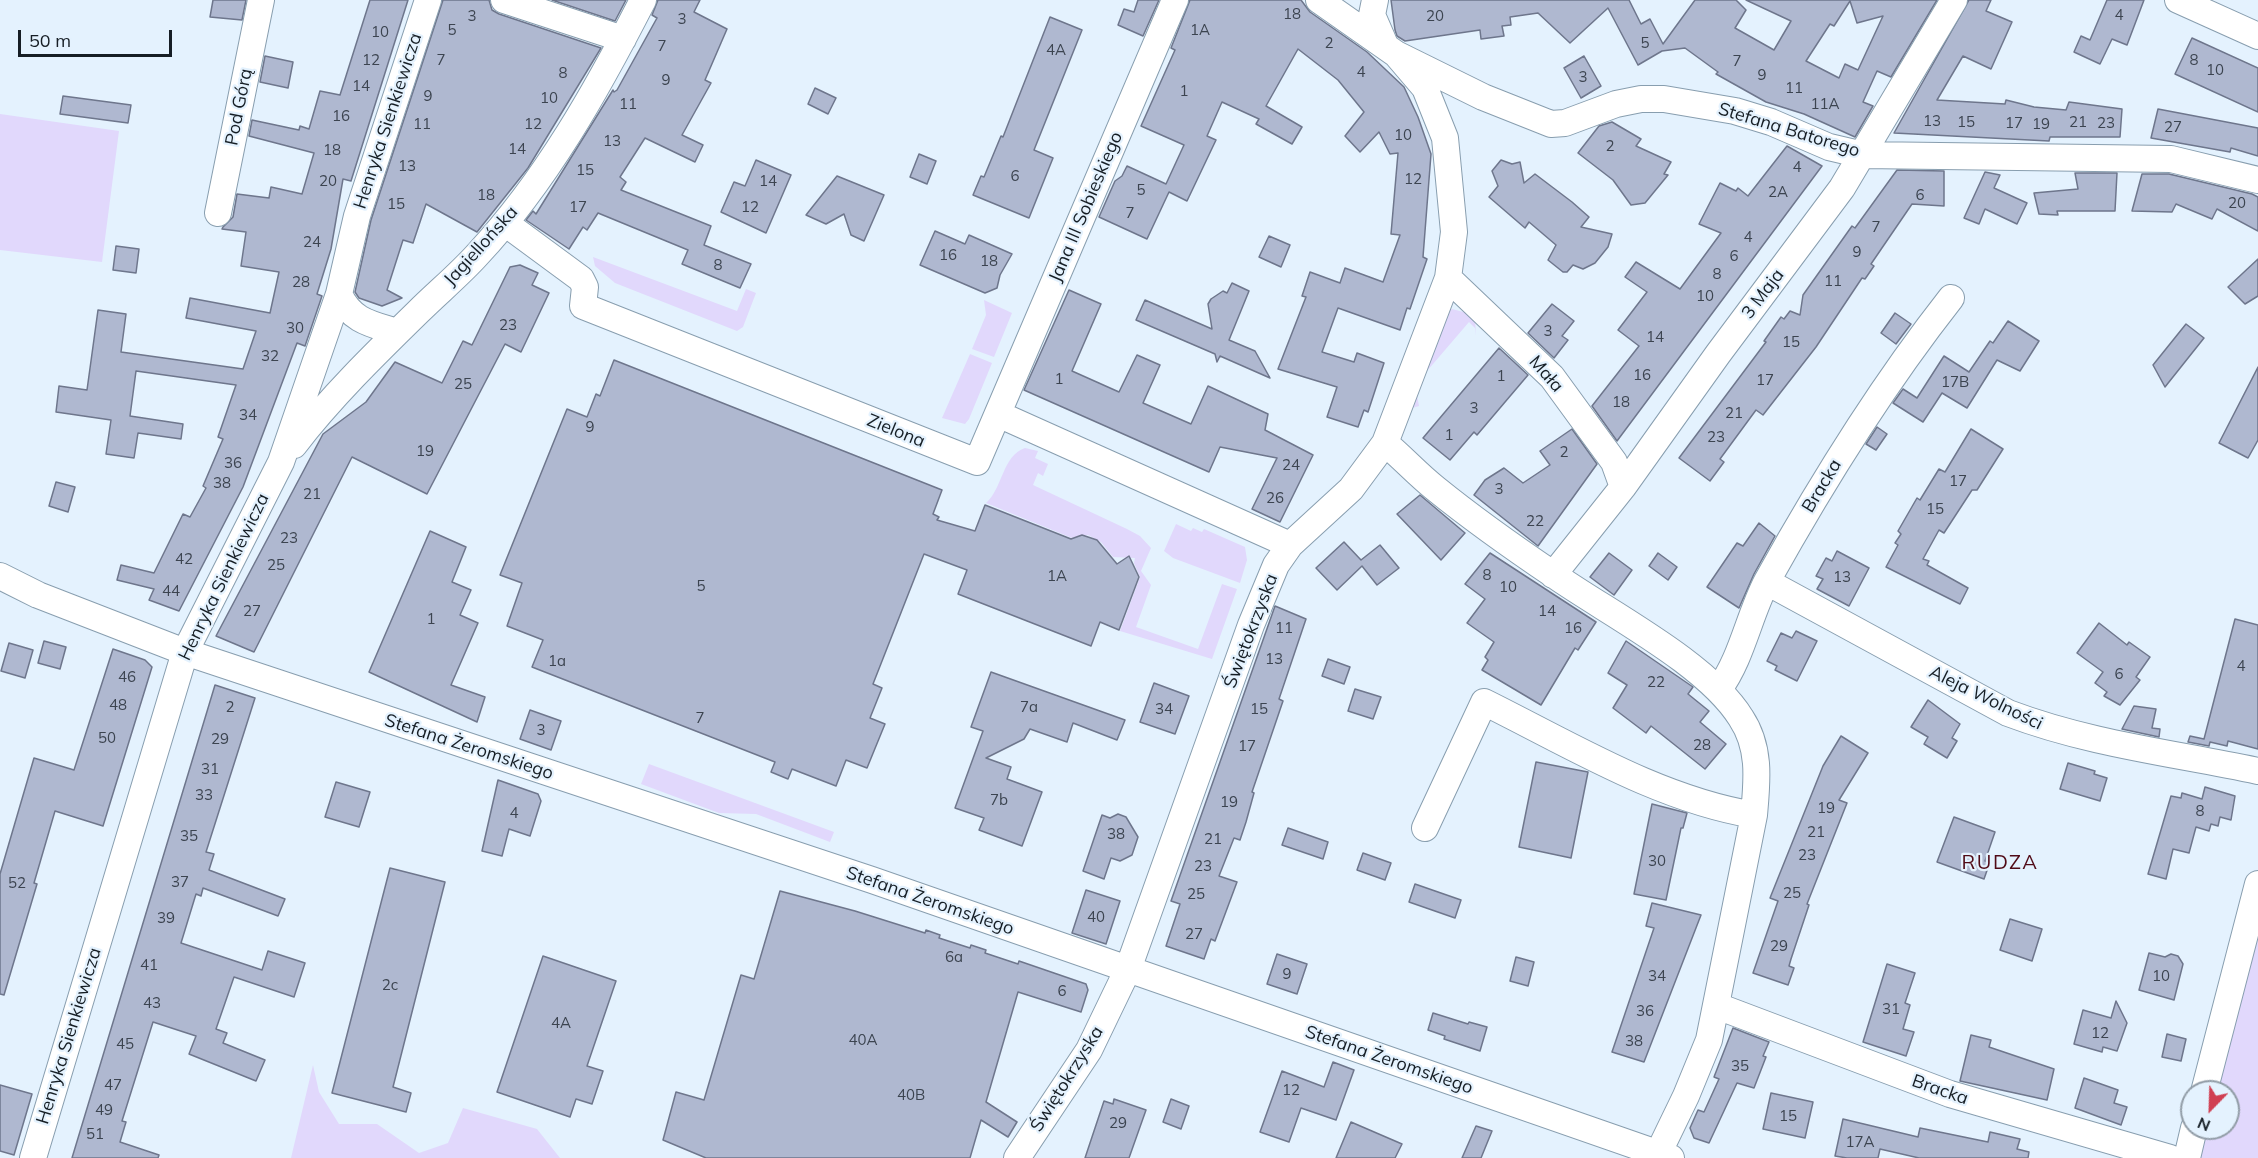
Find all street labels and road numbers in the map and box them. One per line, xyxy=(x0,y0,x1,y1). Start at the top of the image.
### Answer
street label: Henryka Sienkiewicza xyxy=(349,30,427,212)
street label: Pod Górą xyxy=(221,67,257,147)
street label: Stefana Batorego xyxy=(1716,98,1862,162)
street label: Jana III Sobieskiego xyxy=(1045,129,1127,285)
street label: Jagiellońska xyxy=(440,202,522,290)
street label: 3 Maja xyxy=(1737,265,1789,323)
street label: Mała xyxy=(1524,351,1568,397)
street label: Zielona xyxy=(864,410,928,452)
street label: Bracka xyxy=(1798,455,1846,517)
street label: Henryka Sienkiewicza xyxy=(174,490,274,664)
street label: Świętokrzyska xyxy=(1219,571,1283,691)
street label: Aleja Wolności xyxy=(1926,661,2046,735)
street label: Stefana Żeromskiego xyxy=(382,710,556,784)
street label: Stefana Żeromskiego xyxy=(843,862,1017,940)
street label: Henryka Sienkiewicza xyxy=(32,945,106,1127)
street label: Stefana Żeromskiego xyxy=(1302,1021,1476,1099)
street label: Świętokrzyska xyxy=(1026,1022,1108,1136)
street label: Bracka xyxy=(1909,1070,1971,1110)

